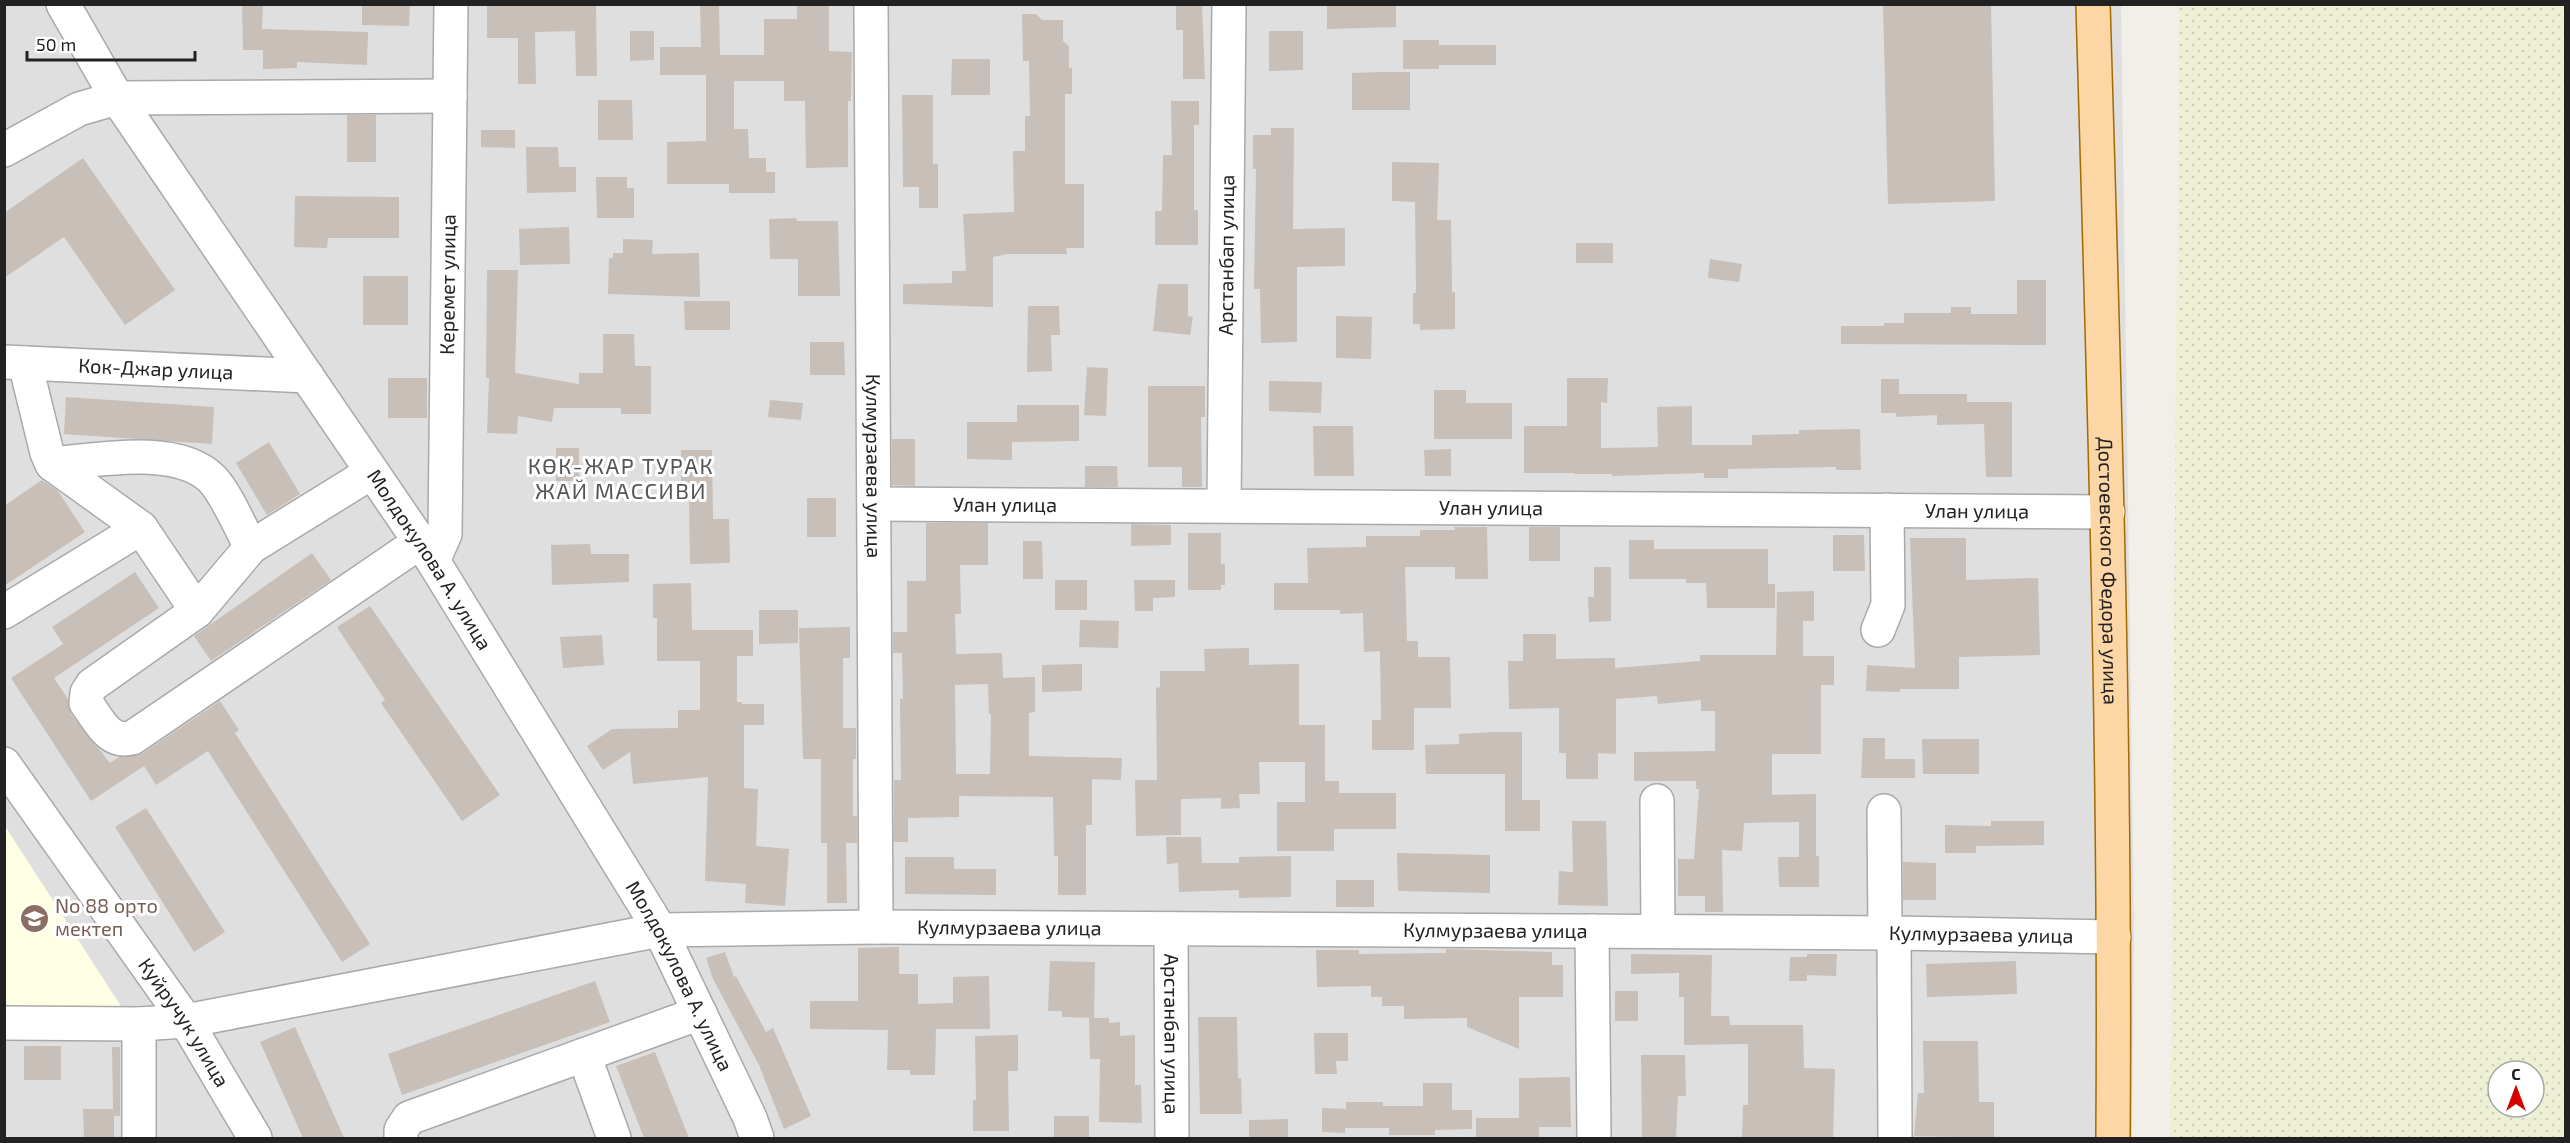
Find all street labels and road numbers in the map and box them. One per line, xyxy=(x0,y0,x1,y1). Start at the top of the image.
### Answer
street label: Арстанбап улица xyxy=(1213,174,1239,336)
street label: Керемет улица xyxy=(434,214,460,355)
street label: Кок-Джар улица xyxy=(78,352,234,384)
street label: Кулмурзаева улица xyxy=(861,374,887,558)
street label: Достоевского Федора улица xyxy=(2094,436,2124,705)
street label: Молдокулова А. улица xyxy=(363,464,498,654)
street label: Улан улица xyxy=(953,492,1057,517)
street label: Улан улица xyxy=(1439,495,1543,520)
street label: Улан улица xyxy=(1925,498,2029,523)
street label: Молдокулова А. улица xyxy=(622,876,739,1075)
street label: Кулмурзаева улица xyxy=(917,914,1102,940)
street label: Кулмурзаева улица xyxy=(1403,917,1588,943)
street label: Кулмурзаева улица xyxy=(1889,920,2074,947)
street label: Куйручук улица xyxy=(134,953,235,1091)
street label: Арстанбап улица xyxy=(1160,954,1185,1114)

